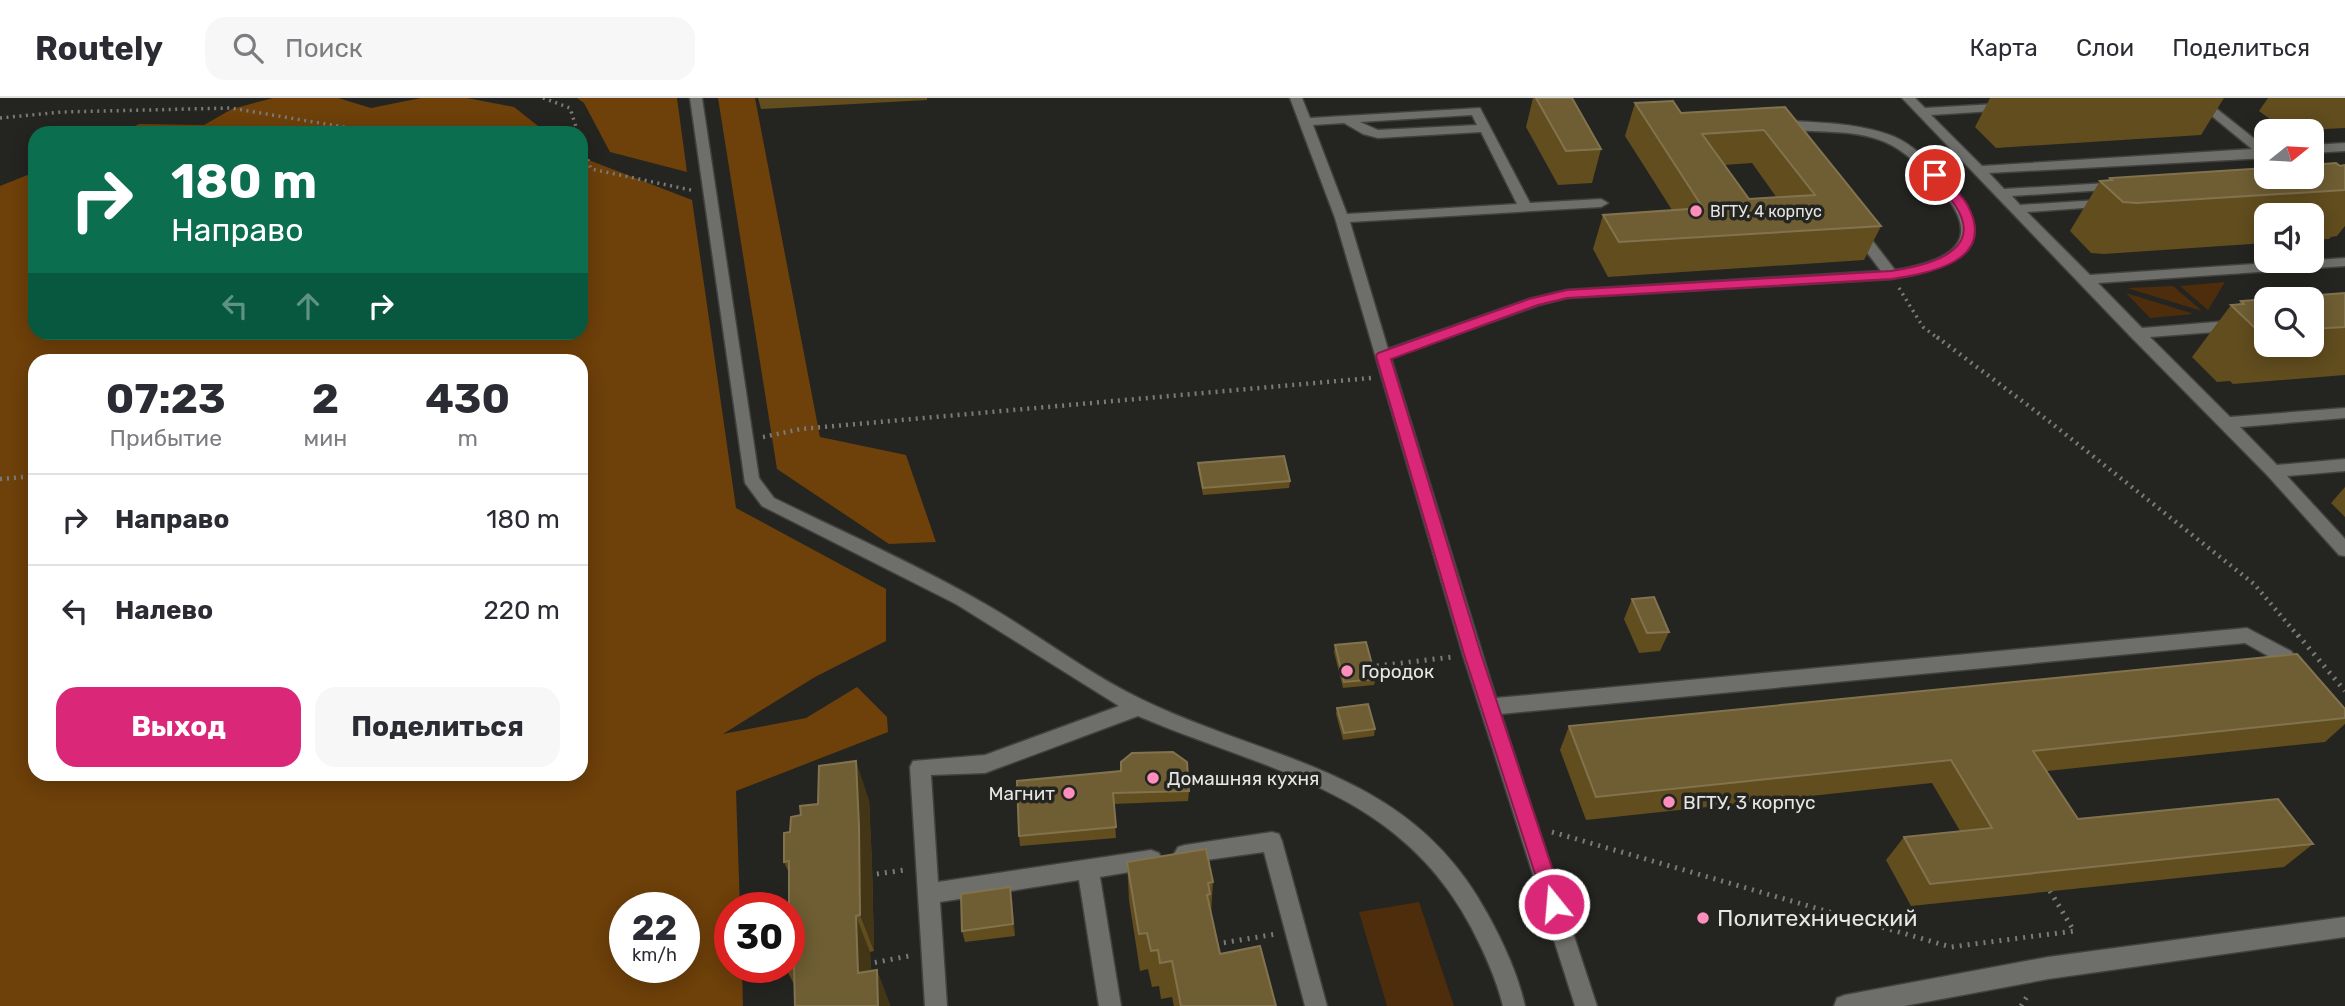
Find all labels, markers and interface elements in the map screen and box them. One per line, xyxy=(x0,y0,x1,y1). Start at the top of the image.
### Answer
search box xyxy=(205,17,695,80)
text: Routely xyxy=(35,29,163,68)
icon: search xyxy=(229,29,267,67)
text: Поиск xyxy=(285,33,363,64)
text: Карта xyxy=(1969,34,2038,62)
text: Слои xyxy=(2076,34,2134,62)
text: Поделиться xyxy=(2172,34,2310,62)
north arrow xyxy=(2254,119,2324,189)
map controls xyxy=(2254,119,2324,357)
pin xyxy=(1905,145,1965,205)
text: 180 m xyxy=(171,152,317,210)
icon: right xyxy=(56,154,147,245)
icon: arrive xyxy=(1916,156,1954,194)
place label: ВГТУ, 4 корпус xyxy=(1710,202,1822,221)
marker: ВГТУ, 4 корпус xyxy=(1688,203,1704,219)
button: sound xyxy=(2254,203,2324,273)
text: Направо xyxy=(171,211,304,249)
icon: left xyxy=(216,287,254,325)
icon: ahead xyxy=(289,287,327,325)
icon: right xyxy=(362,287,400,325)
button: search xyxy=(2254,287,2324,357)
text: 07:23 xyxy=(106,374,226,424)
text: 2 xyxy=(312,374,339,424)
text: 430 xyxy=(425,374,510,424)
text: Прибытие xyxy=(110,424,222,452)
text: мин xyxy=(304,424,347,452)
text: m xyxy=(457,424,478,452)
icon: right xyxy=(56,501,94,539)
text: Направо xyxy=(115,504,229,535)
text: 180 m xyxy=(486,504,560,535)
icon: left xyxy=(56,592,94,630)
text: Налево xyxy=(115,595,213,626)
text: 220 m xyxy=(483,595,560,626)
place label: Городок xyxy=(1361,660,1434,683)
marker: Городок xyxy=(1339,663,1355,679)
button: Выход xyxy=(56,687,301,767)
button: Поделиться xyxy=(315,687,560,767)
place label: Домашняя кухня xyxy=(1167,767,1319,790)
marker: Домашняя кухня xyxy=(1145,770,1161,786)
place label: Магнит xyxy=(988,782,1055,805)
marker: Магнит xyxy=(1061,785,1077,801)
place label: ВГТУ, 3 корпус xyxy=(1683,791,1816,814)
marker: ВГТУ, 3 корпус xyxy=(1661,794,1677,810)
position arrow xyxy=(1517,867,1591,941)
speed limit sign: 30 xyxy=(714,892,805,983)
place label: Политехнический xyxy=(1717,904,1917,932)
text: 22 xyxy=(632,907,677,949)
marker: Политехнический xyxy=(1695,910,1711,926)
text: km/h xyxy=(632,944,677,966)

